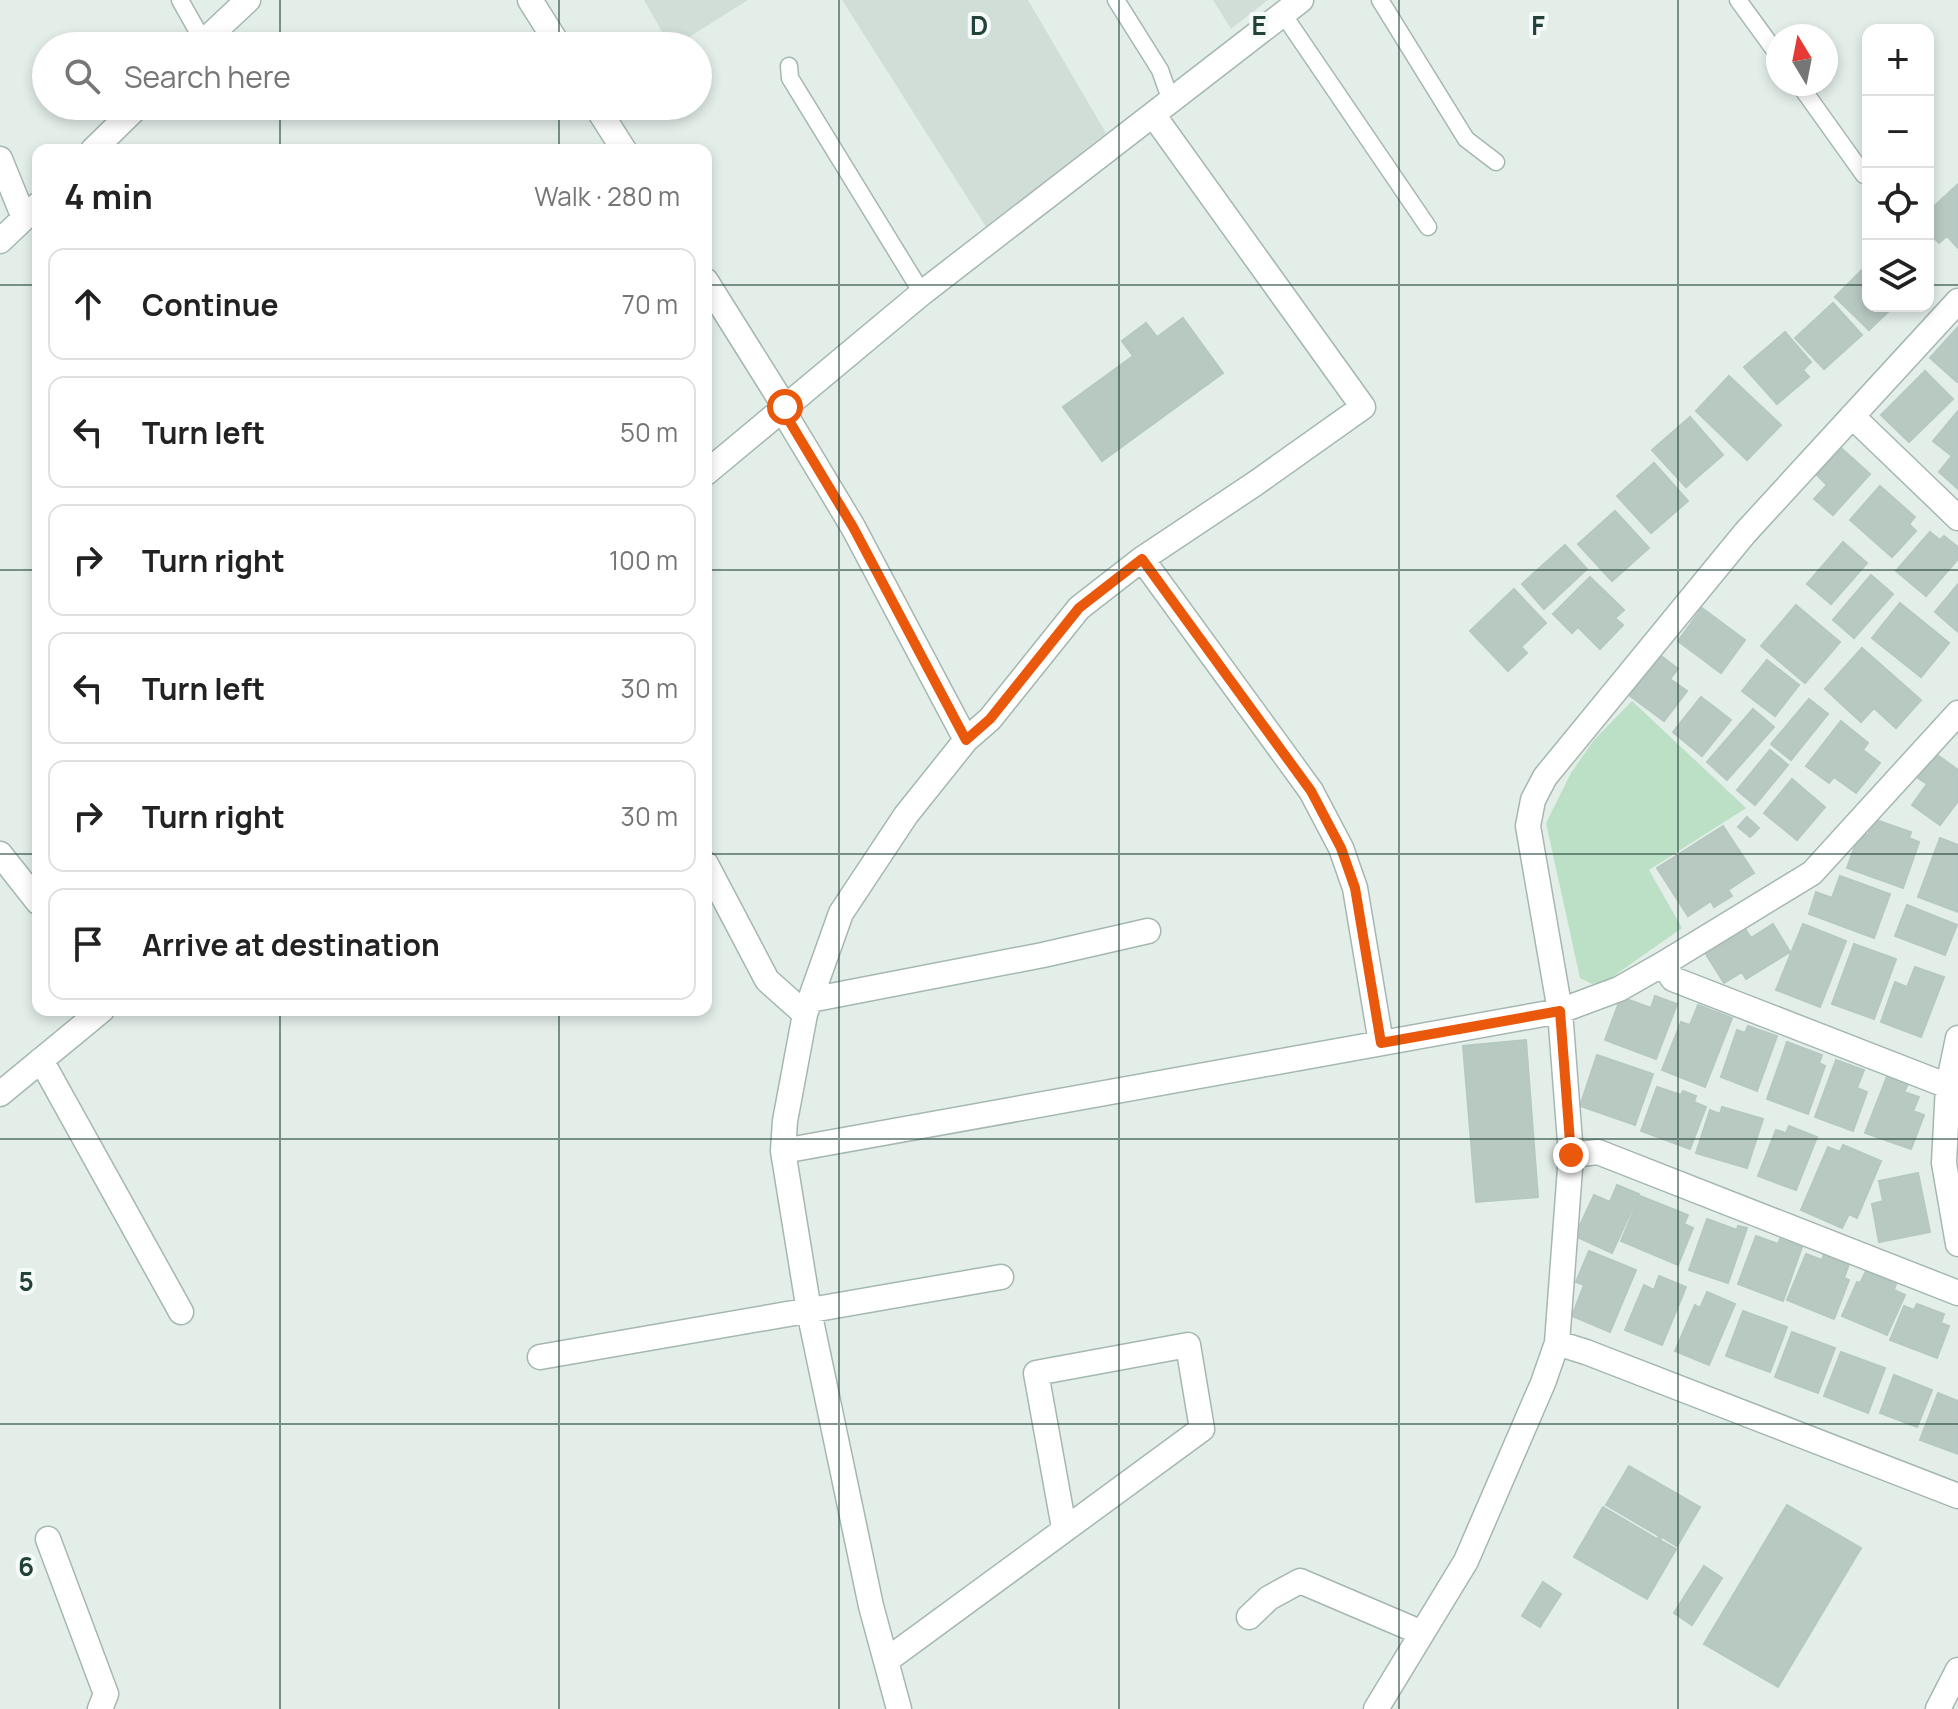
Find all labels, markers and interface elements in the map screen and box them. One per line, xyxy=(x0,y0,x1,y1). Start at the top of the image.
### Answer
text: D xyxy=(970,7,988,43)
text: E xyxy=(1251,7,1267,43)
text: F xyxy=(1531,7,1545,43)
north arrow xyxy=(1766,24,1838,96)
map controls xyxy=(1862,24,1934,312)
button: + xyxy=(1862,24,1934,96)
search box xyxy=(32,32,712,120)
icon: search xyxy=(60,54,104,98)
text: Search here xyxy=(124,56,291,97)
button: − xyxy=(1862,96,1934,168)
button: locate xyxy=(1862,168,1934,240)
text: 4 min xyxy=(64,173,153,219)
text: Walk · 280 m xyxy=(534,178,680,214)
button: layers xyxy=(1862,240,1934,312)
icon: ahead xyxy=(66,282,110,326)
text: Continue xyxy=(142,284,278,325)
text: 70 m xyxy=(622,286,678,322)
route start xyxy=(767,389,803,425)
icon: left xyxy=(66,410,110,454)
text: Turn left xyxy=(142,412,265,453)
text: 50 m xyxy=(620,414,678,450)
icon: right xyxy=(66,538,110,582)
text: Turn right xyxy=(142,540,285,581)
text: 100 m xyxy=(609,542,678,578)
icon: left xyxy=(66,666,110,710)
text: Turn left xyxy=(142,668,265,709)
text: 30 m xyxy=(621,670,678,706)
icon: right xyxy=(66,794,110,838)
text: Turn right xyxy=(142,796,285,837)
text: 30 m xyxy=(621,798,678,834)
icon: arrive xyxy=(66,922,110,966)
text: Arrive at destination xyxy=(142,924,440,965)
route end xyxy=(1553,1137,1589,1173)
text: 5 xyxy=(18,1263,34,1299)
text: 6 xyxy=(18,1548,34,1584)

